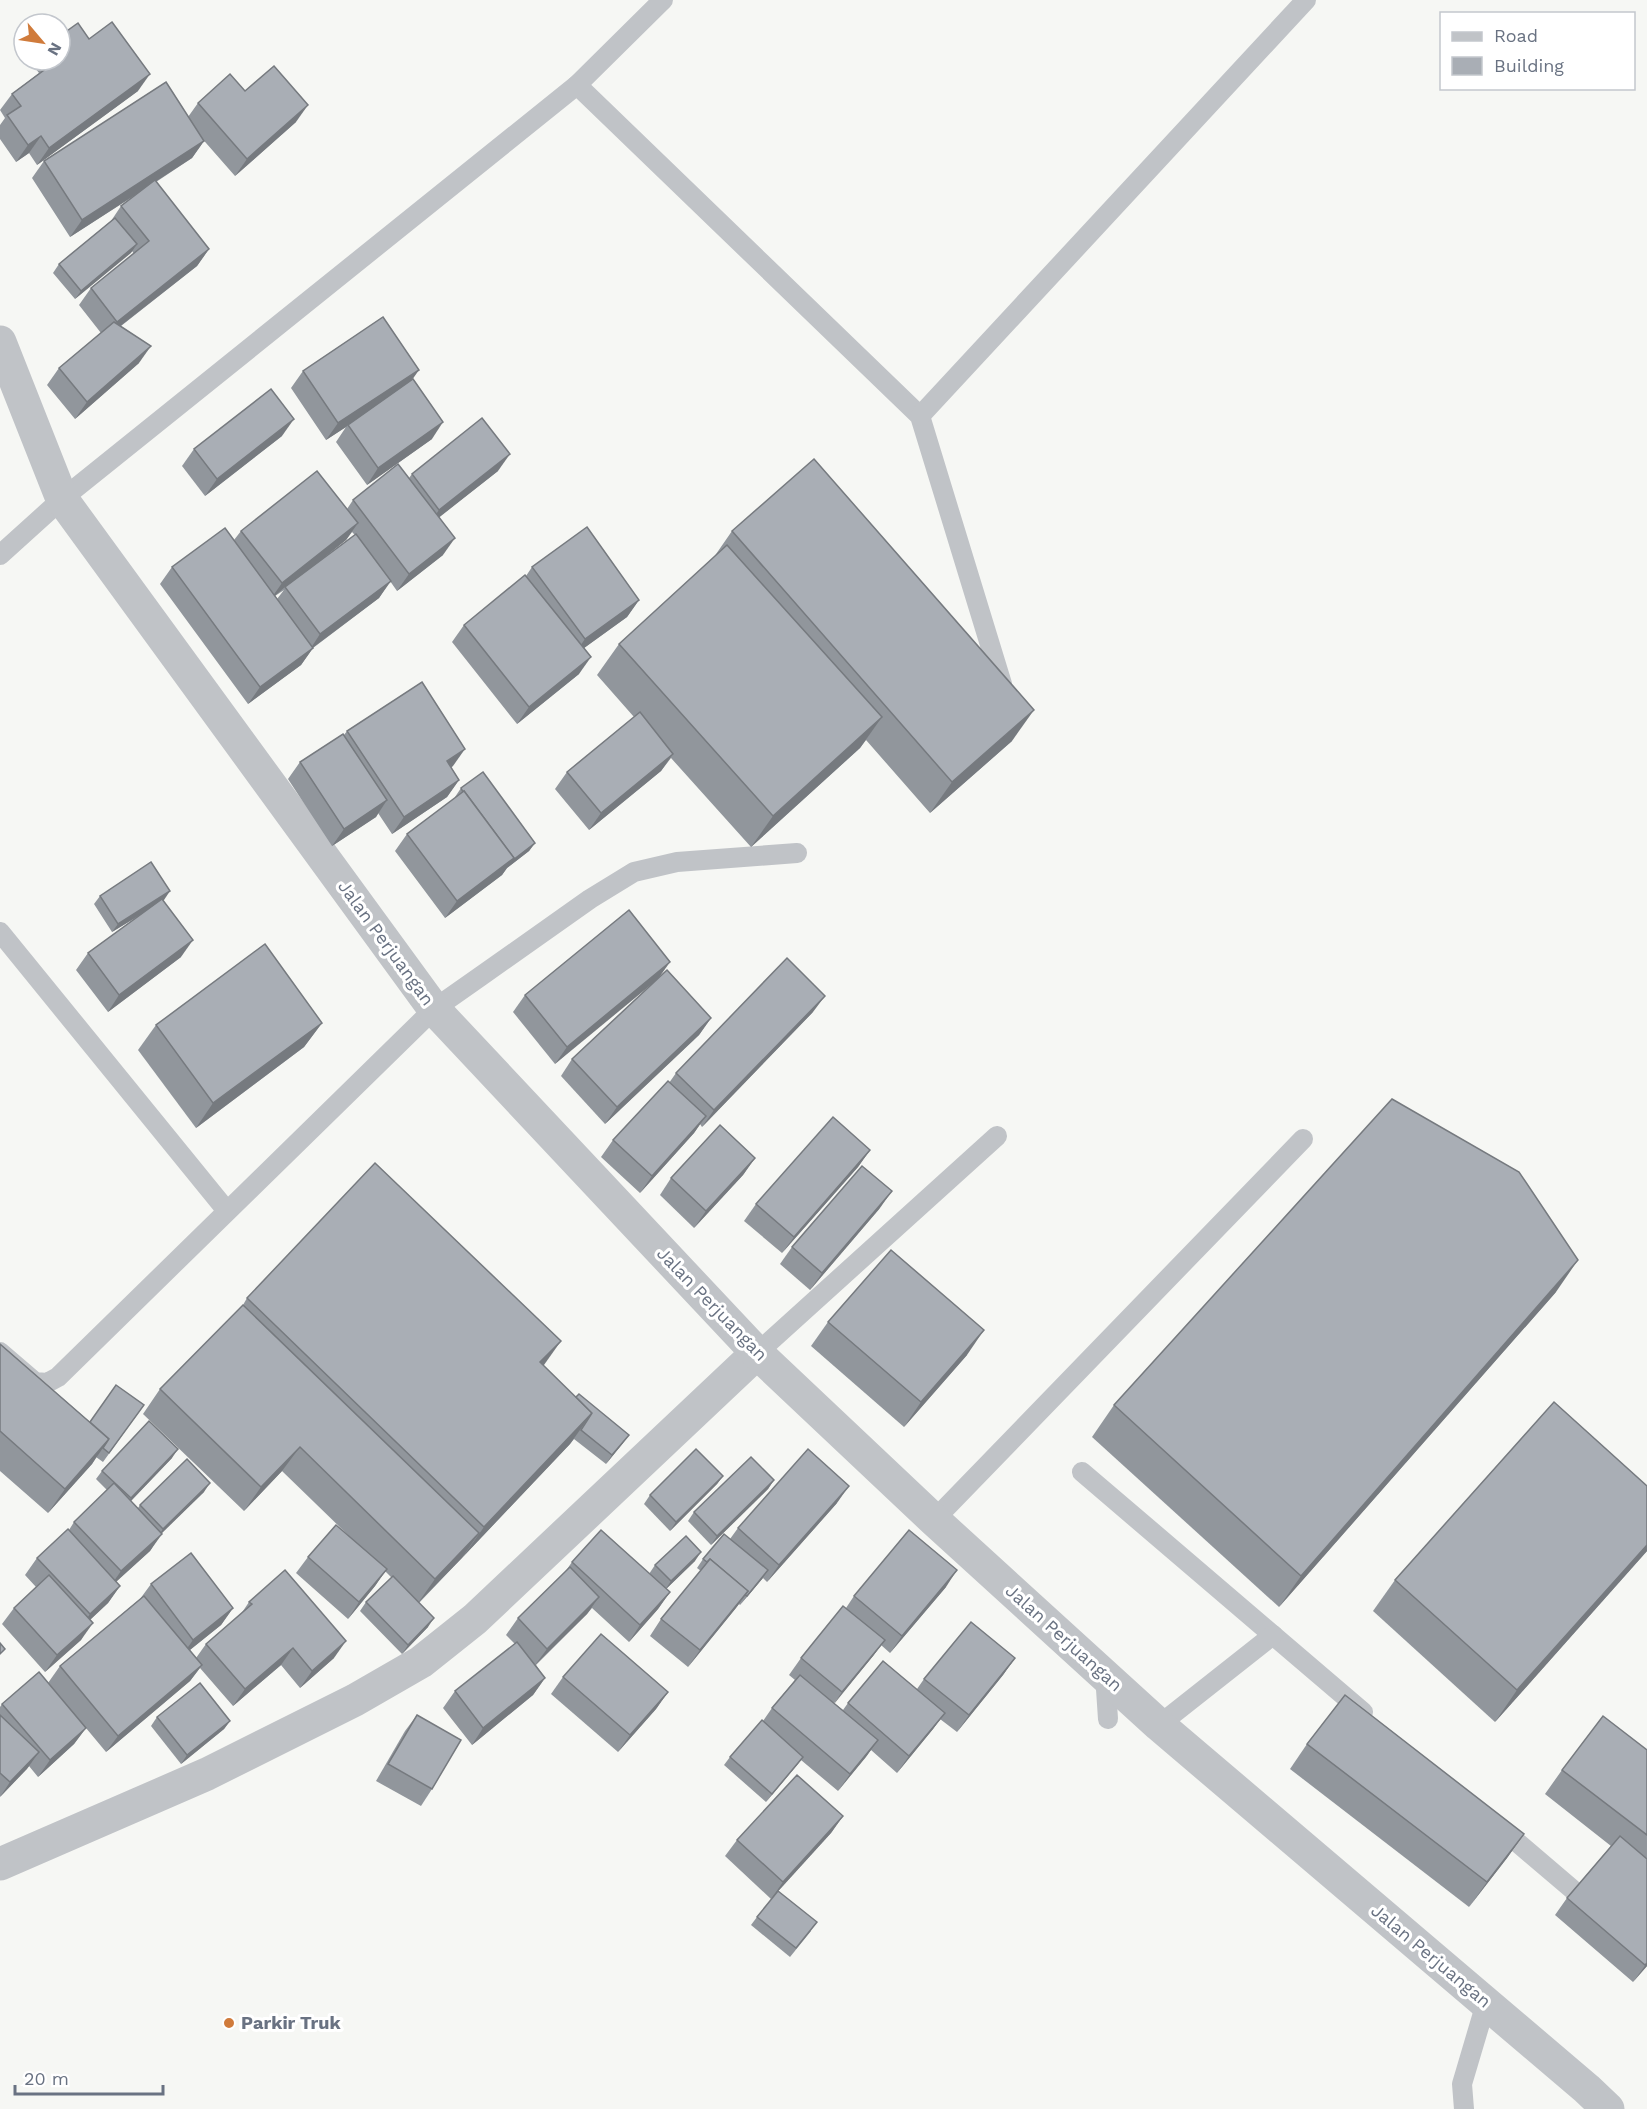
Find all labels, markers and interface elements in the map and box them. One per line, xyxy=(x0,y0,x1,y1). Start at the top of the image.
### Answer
north arrow xyxy=(12,12,72,72)
legend xyxy=(1440,12,1635,90)
text: Road xyxy=(1494,25,1538,46)
text: N xyxy=(43,39,66,59)
text: Building xyxy=(1494,55,1564,76)
street label: Jalan Perjuangan xyxy=(334,876,439,1009)
street label: Jalan Perjuangan xyxy=(653,1243,772,1365)
street label: Jalan Perjuangan xyxy=(1002,1580,1127,1696)
street label: Jalan Perjuangan xyxy=(1367,1899,1495,2012)
place label: Parkir Truk xyxy=(241,2012,341,2033)
marker: Parkir Truk xyxy=(222,2016,236,2030)
scale bar xyxy=(15,2058,164,2096)
text: 20 m xyxy=(24,2068,69,2089)

